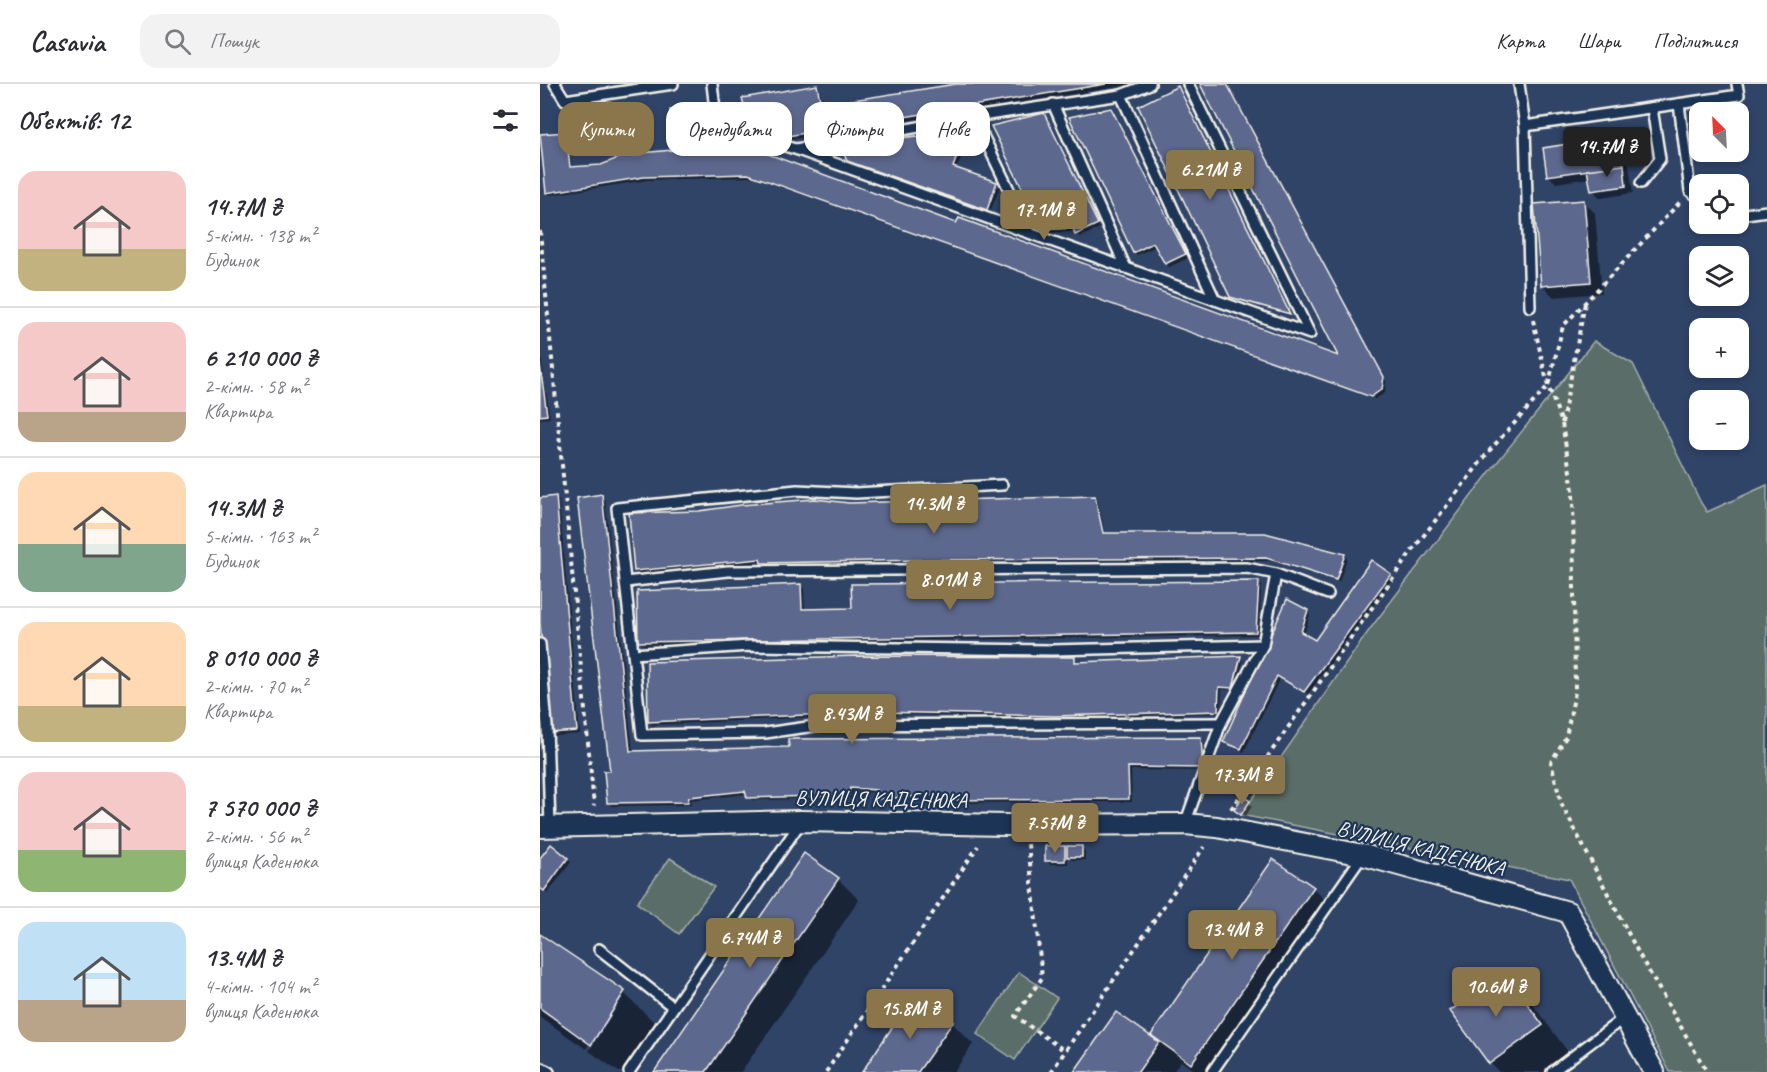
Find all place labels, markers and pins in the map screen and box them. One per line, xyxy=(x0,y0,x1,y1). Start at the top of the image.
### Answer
pin: 14.7M ₴ xyxy=(1552,127,1662,178)
pin: 6.21M ₴ xyxy=(1155,150,1265,201)
pin: 17.1M ₴ xyxy=(989,190,1099,241)
pin: 14.3M ₴ xyxy=(879,484,989,535)
pin: 8.01M ₴ xyxy=(895,560,1005,611)
pin: 8.43M ₴ xyxy=(797,694,907,745)
pin: 17.3M ₴ xyxy=(1187,755,1297,806)
pin: 7.57M ₴ xyxy=(1000,803,1110,854)
pin: 13.4M ₴ xyxy=(1177,910,1287,961)
pin: 6.74M ₴ xyxy=(695,918,805,969)
pin: 10.6M ₴ xyxy=(1441,967,1551,1018)
pin: 15.8M ₴ xyxy=(855,989,965,1040)

